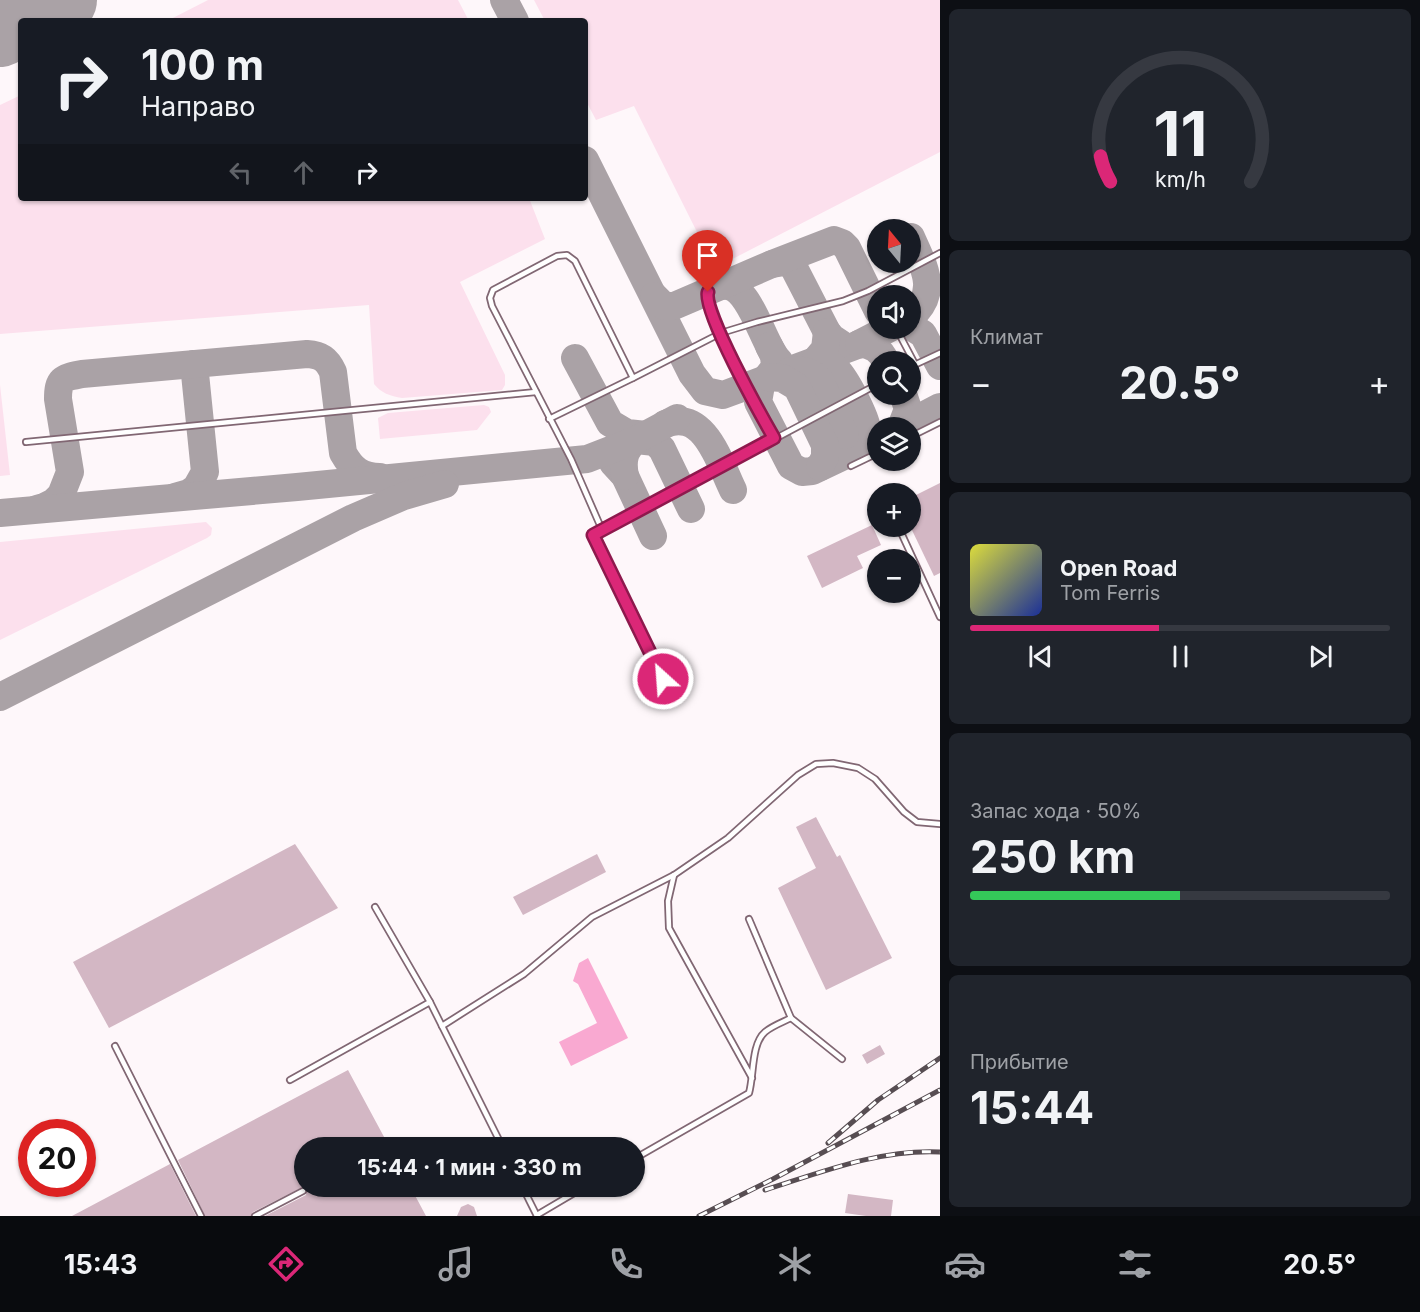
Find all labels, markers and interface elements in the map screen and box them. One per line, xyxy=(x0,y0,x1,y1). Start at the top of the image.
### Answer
text: 100 m xyxy=(141,39,264,90)
icon: right xyxy=(42,42,120,120)
text: Направо xyxy=(141,90,256,123)
text: 11 xyxy=(1153,96,1207,171)
icon: left xyxy=(224,156,257,189)
icon: ahead xyxy=(287,156,320,189)
icon: right xyxy=(350,156,383,189)
text: km/h xyxy=(1155,167,1205,193)
north arrow xyxy=(867,219,921,273)
map controls xyxy=(867,219,921,603)
pin xyxy=(682,230,733,292)
icon: arrive xyxy=(691,239,724,272)
button: sound xyxy=(867,285,921,339)
text: Климат xyxy=(970,325,1043,349)
button: search xyxy=(867,351,921,405)
text: 20.5° xyxy=(1119,355,1241,410)
text: − xyxy=(970,363,992,403)
text: + xyxy=(1368,363,1390,403)
button: layers xyxy=(867,417,921,471)
button: + xyxy=(867,483,921,537)
button: − xyxy=(867,549,921,603)
text: Open Road xyxy=(1060,555,1177,581)
text: Tom Ferris xyxy=(1060,581,1160,605)
icon: previous xyxy=(1024,640,1057,673)
icon: pause xyxy=(1164,640,1197,673)
icon: next xyxy=(1304,640,1337,673)
position arrow xyxy=(631,647,695,711)
text: Запас хода · 50% xyxy=(970,799,1141,823)
text: 250 km xyxy=(970,829,1135,884)
text: Прибытие xyxy=(970,1050,1069,1074)
text: 15:44 xyxy=(970,1080,1094,1135)
speed limit sign: 20 xyxy=(18,1119,96,1197)
text: 15:44 · 1 мин · 330 m xyxy=(357,1154,582,1180)
icon: directions xyxy=(265,1243,307,1285)
icon: music xyxy=(435,1243,477,1285)
icon: phone xyxy=(605,1243,647,1285)
icon: climate xyxy=(774,1243,816,1285)
icon: car xyxy=(944,1243,986,1285)
icon: filters xyxy=(1114,1243,1156,1285)
text: 15:43 xyxy=(64,1248,137,1281)
text: 20.5° xyxy=(1283,1248,1356,1281)

